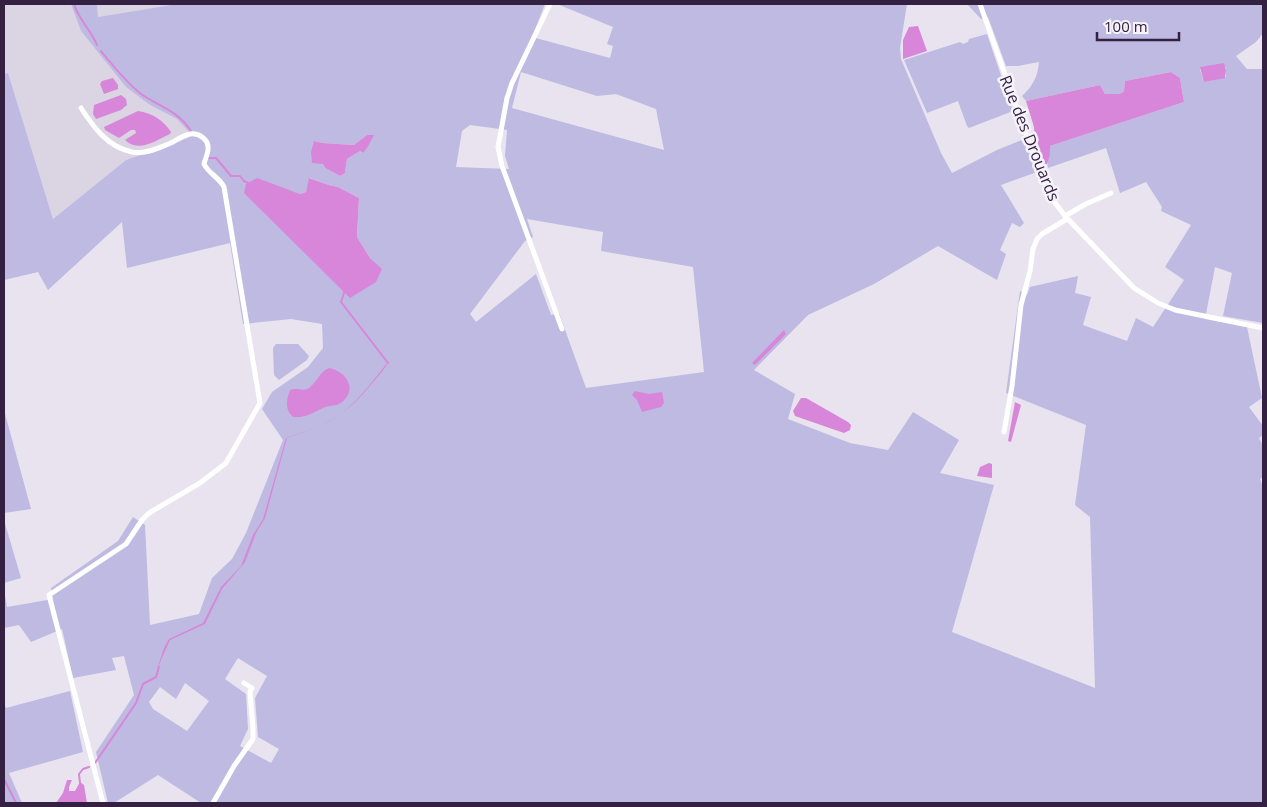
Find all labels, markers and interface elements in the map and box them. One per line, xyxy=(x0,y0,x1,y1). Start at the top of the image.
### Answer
scale bar xyxy=(1097,10,1180,42)
text: 100 m xyxy=(1104,16,1148,36)
street label: Rue des Drouards xyxy=(995,72,1065,204)

